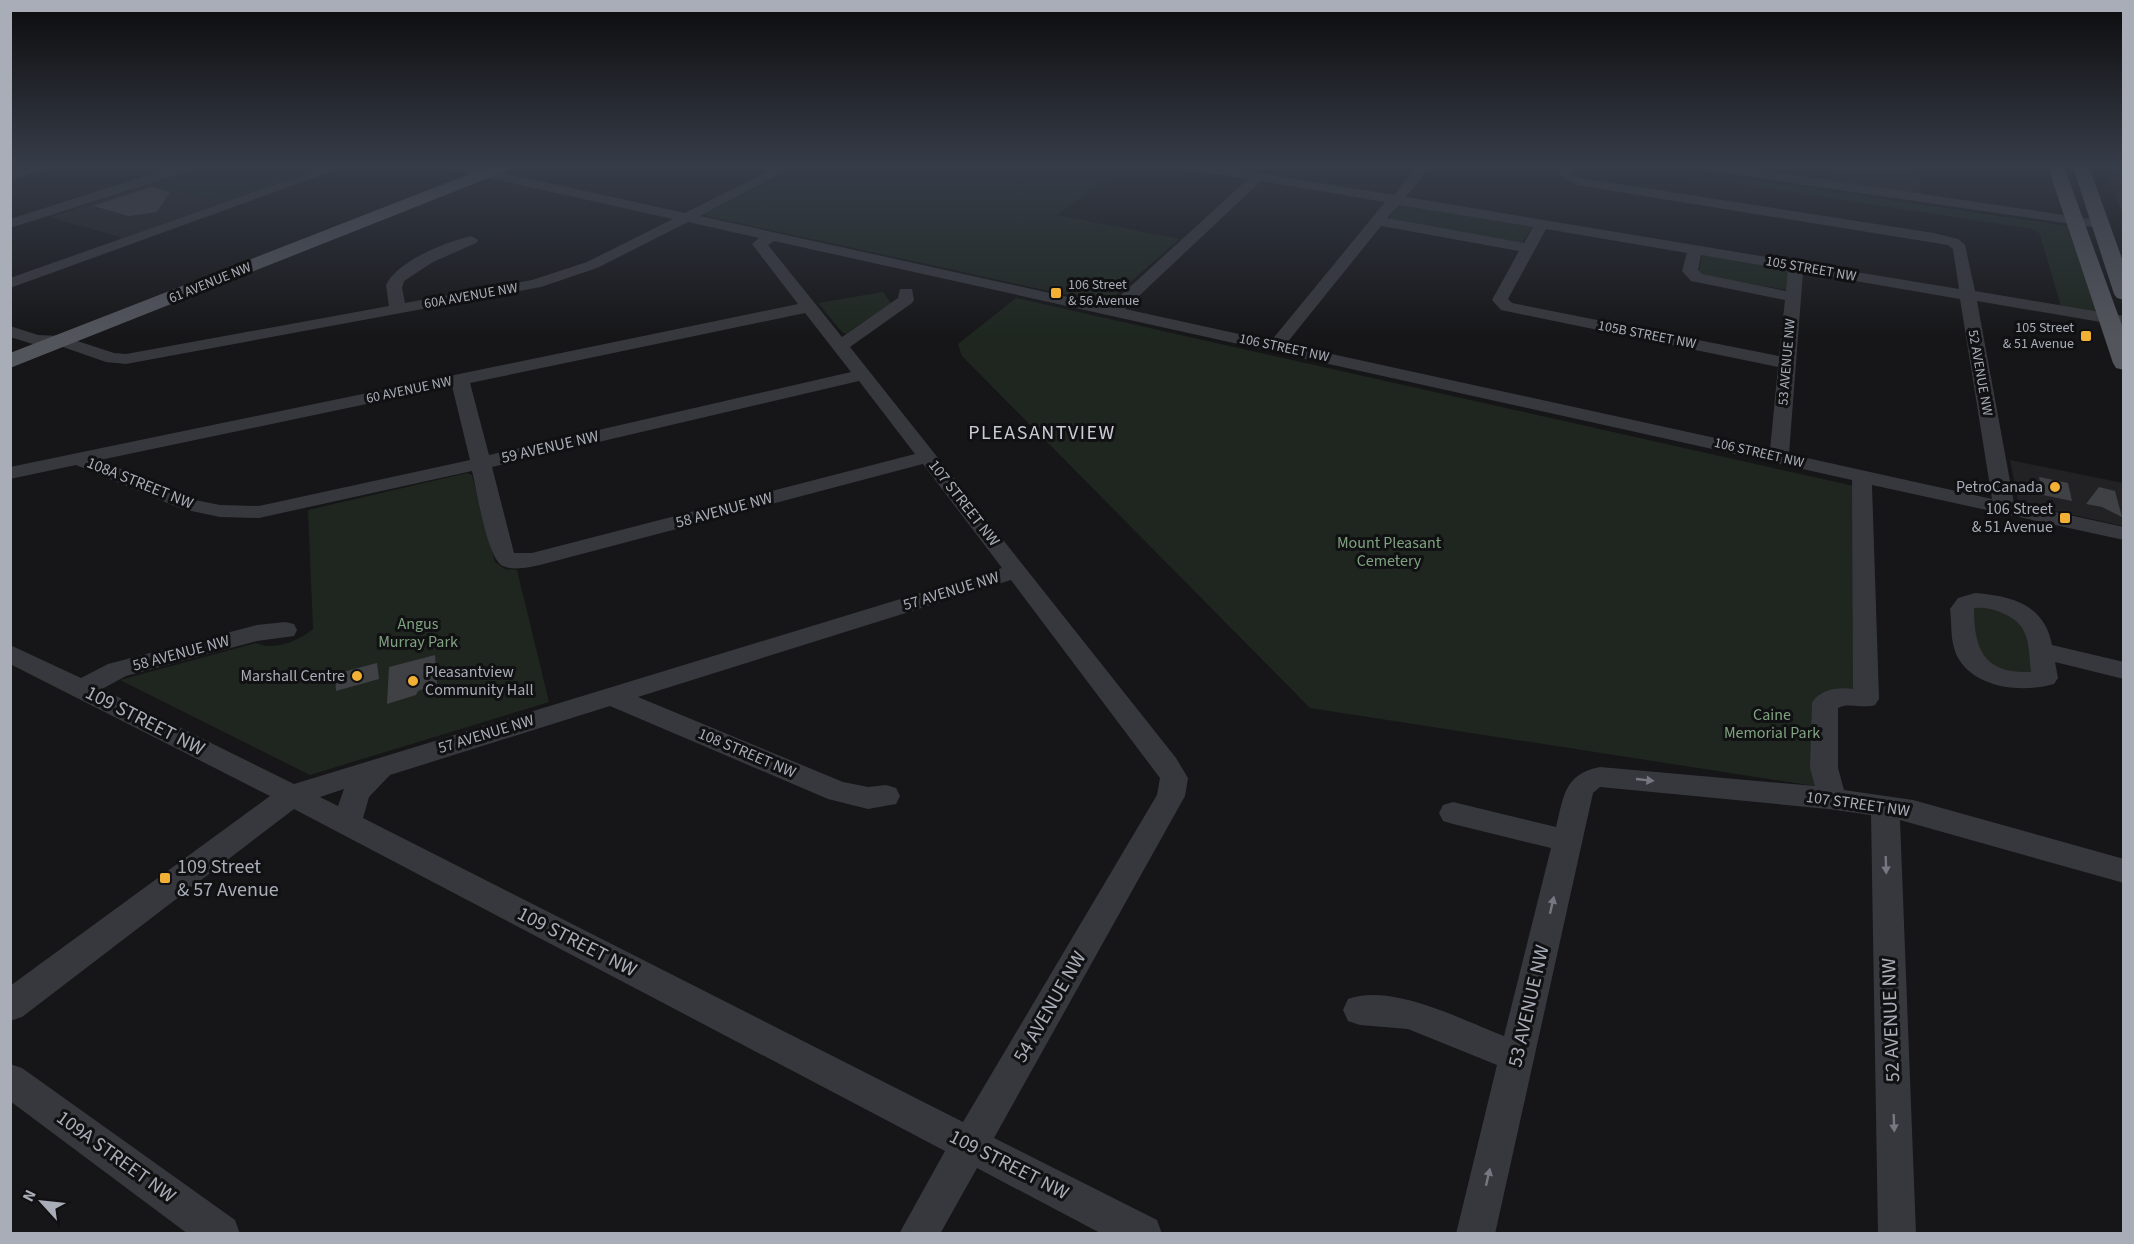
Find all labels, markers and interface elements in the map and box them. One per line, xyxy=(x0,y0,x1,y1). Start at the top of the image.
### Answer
street label: 105 STREET NW xyxy=(1764,251,1858,287)
street label: 61 AVENUE NW xyxy=(166,257,254,309)
place label: 106 Street & 56 Avenue xyxy=(1068,275,1139,311)
street label: 60A AVENUE NW xyxy=(423,278,519,314)
marker: 106 Street & 56 Avenue xyxy=(1049,286,1063,300)
street label: 105B STREET NW xyxy=(1596,316,1698,354)
street label: 53 AVENUE NW xyxy=(1773,318,1801,406)
place label: 105 Street & 51 Avenue xyxy=(2003,318,2074,354)
street label: 52 AVENUE NW xyxy=(1963,328,1997,418)
street label: 106 STREET NW xyxy=(1237,329,1331,367)
marker: 105 Street & 51 Avenue xyxy=(2079,329,2093,343)
street label: 60 AVENUE NW xyxy=(364,371,454,409)
district label: PLEASANTVIEW xyxy=(968,419,1116,447)
street label: 59 AVENUE NW xyxy=(499,425,601,469)
street label: 106 STREET NW xyxy=(1712,433,1806,473)
street label: 108A STREET NW xyxy=(83,452,197,515)
street label: 107 STREET NW xyxy=(923,455,1005,551)
place label: PetroCanada xyxy=(1956,476,2043,498)
marker: PetroCanada xyxy=(2048,480,2062,494)
street label: 58 AVENUE NW xyxy=(673,486,775,533)
place label: 106 Street & 51 Avenue xyxy=(1972,498,2054,538)
marker: 106 Street & 51 Avenue xyxy=(2058,511,2072,525)
park label: Mount Pleasant Cemetery xyxy=(1337,532,1442,572)
street label: 57 AVENUE NW xyxy=(900,566,1002,616)
park label: Angus Murray Park xyxy=(378,613,458,653)
street label: 58 AVENUE NW xyxy=(130,629,232,676)
place label: Pleasantview Community Hall xyxy=(425,661,533,701)
place label: Marshall Centre xyxy=(240,665,345,687)
marker: Marshall Centre xyxy=(350,669,364,683)
marker: Pleasantview Community Hall xyxy=(406,674,420,688)
street label: 109 STREET NW xyxy=(80,679,210,763)
park label: Caine Memorial Park xyxy=(1724,704,1820,744)
street label: 57 AVENUE NW xyxy=(435,709,537,759)
street label: 108 STREET NW xyxy=(695,722,800,784)
one-way arrow xyxy=(1635,775,1654,785)
street label: 107 STREET NW xyxy=(1805,786,1912,822)
place label: 109 Street & 57 Avenue xyxy=(177,853,279,904)
one-way arrow xyxy=(1882,855,1891,874)
marker: 109 Street & 57 Avenue xyxy=(158,871,172,885)
one-way arrow xyxy=(1548,896,1558,914)
street label: 109 STREET NW xyxy=(512,900,642,984)
street label: 53 AVENUE NW xyxy=(1501,942,1557,1070)
street label: 54 AVENUE NW xyxy=(1007,946,1093,1068)
street label: 52 AVENUE NW xyxy=(1875,957,1907,1083)
street label: 109A STREET NW xyxy=(51,1104,182,1210)
one-way arrow xyxy=(1889,1113,1898,1132)
street label: 109 STREET NW xyxy=(944,1123,1074,1207)
one-way arrow xyxy=(1484,1167,1494,1186)
north arrow xyxy=(12,1172,72,1232)
text: N xyxy=(17,1186,42,1205)

